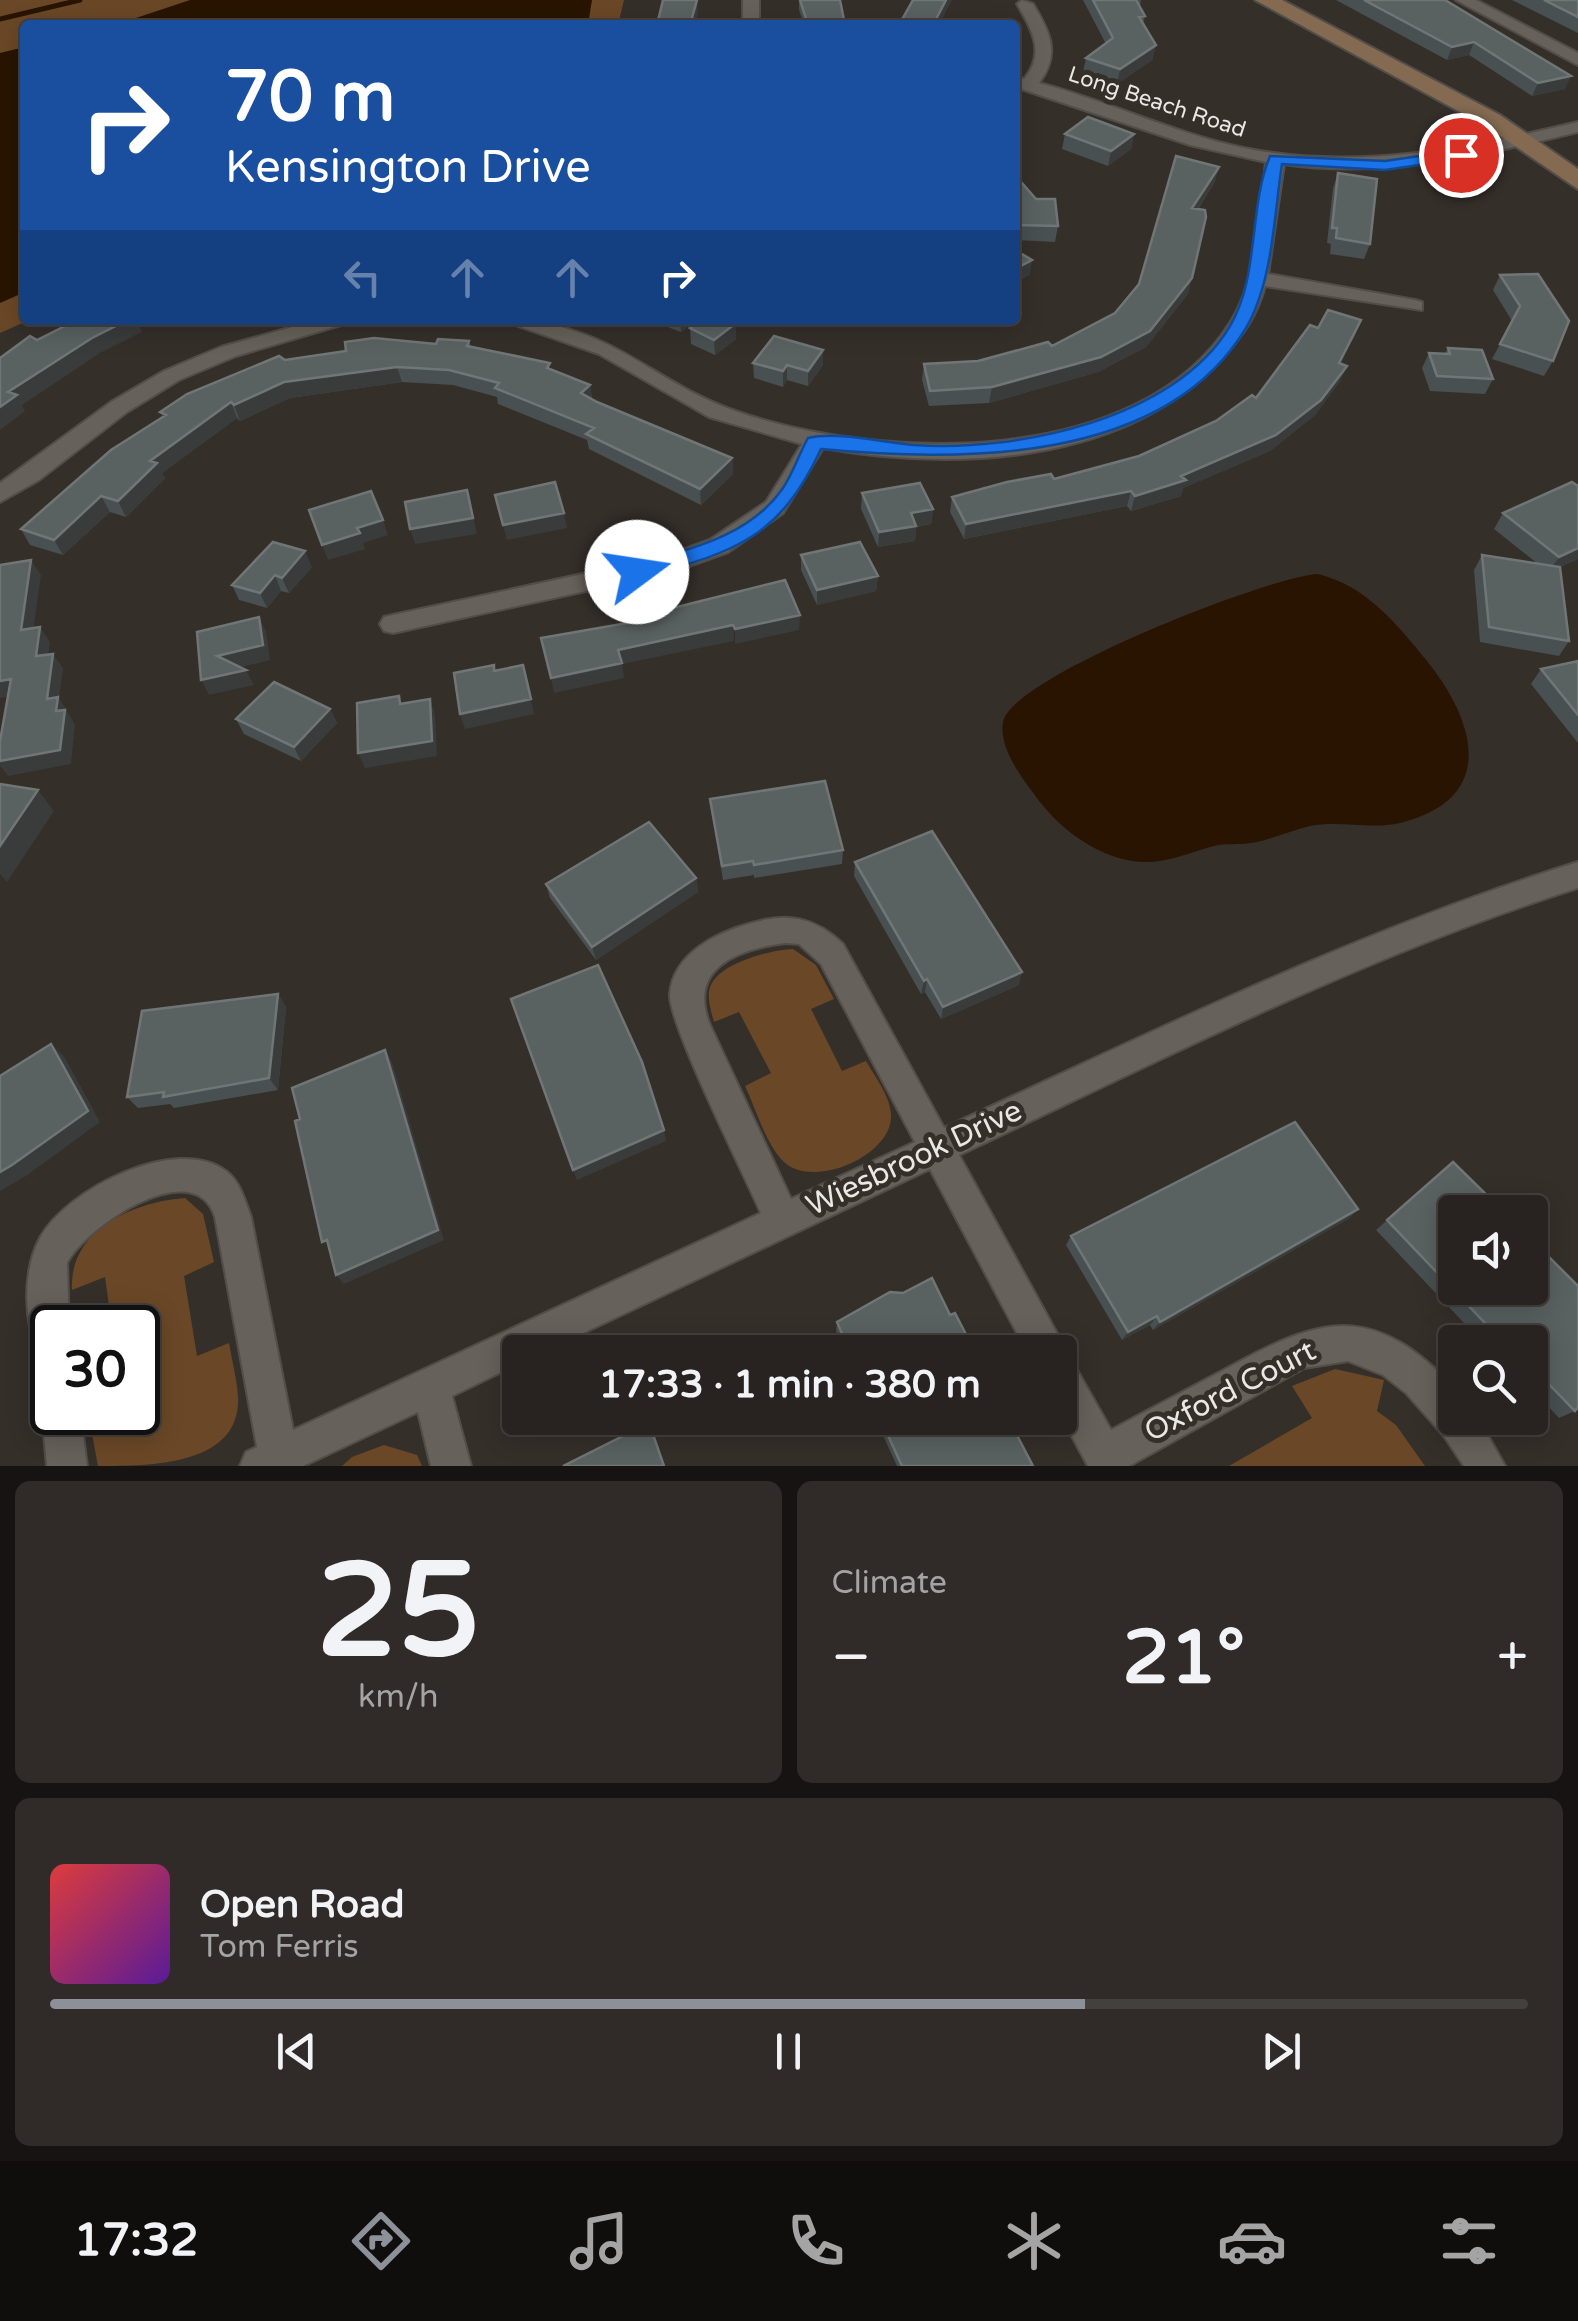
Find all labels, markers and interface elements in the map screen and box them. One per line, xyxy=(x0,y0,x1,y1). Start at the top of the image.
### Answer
text: 70 m xyxy=(225,56,395,140)
icon: right xyxy=(60,60,190,190)
street label: Long Beach Road xyxy=(1065,61,1249,143)
pin xyxy=(1419,113,1504,198)
icon: arrive xyxy=(1434,128,1489,183)
text: Kensington Drive xyxy=(225,141,591,195)
icon: left xyxy=(335,250,390,305)
icon: ahead xyxy=(440,250,495,305)
icon: ahead xyxy=(545,250,600,305)
icon: right xyxy=(650,250,705,305)
position arrow xyxy=(585,520,689,624)
street label: Wiesbrook Drive xyxy=(800,1092,1028,1224)
map controls xyxy=(1438,1195,1548,1435)
button: sound xyxy=(1438,1195,1548,1305)
speed limit sign: 30 xyxy=(30,1305,160,1435)
button: search xyxy=(1438,1325,1548,1435)
street label: Oxford Court xyxy=(1138,1332,1322,1450)
text: 17:33 · 1 min · 380 m xyxy=(598,1362,981,1408)
text: 25 xyxy=(317,1535,480,1691)
text: Climate xyxy=(832,1564,947,1602)
text: 21° xyxy=(1123,1613,1245,1703)
text: − xyxy=(832,1625,871,1691)
text: + xyxy=(1497,1625,1528,1691)
text: km/h xyxy=(358,1678,438,1716)
text: Open Road xyxy=(200,1882,405,1928)
text: Tom Ferris xyxy=(200,1928,359,1966)
icon: previous xyxy=(269,2024,324,2079)
icon: pause xyxy=(761,2024,816,2079)
icon: next xyxy=(1254,2024,1309,2079)
icon: directions xyxy=(346,2206,416,2276)
icon: music xyxy=(564,2206,634,2276)
icon: phone xyxy=(781,2206,851,2276)
icon: climate xyxy=(999,2206,1069,2276)
icon: car xyxy=(1217,2206,1287,2276)
icon: filters xyxy=(1434,2206,1504,2276)
text: 17:32 xyxy=(74,2214,199,2268)

